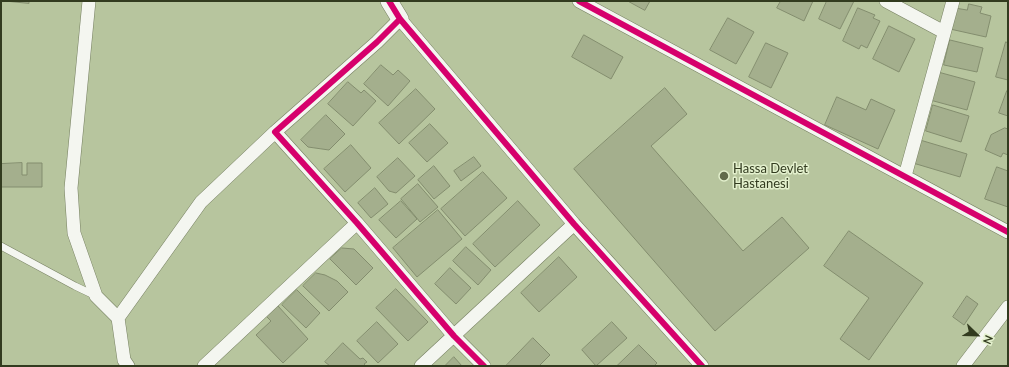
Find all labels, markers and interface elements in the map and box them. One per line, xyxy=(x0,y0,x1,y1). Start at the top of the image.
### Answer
place label: Hassa Devlet Hastanesi xyxy=(733,161,808,192)
marker: Hassa Devlet Hastanesi xyxy=(718,170,730,182)
north arrow xyxy=(957,315,997,355)
text: N xyxy=(981,333,996,346)

